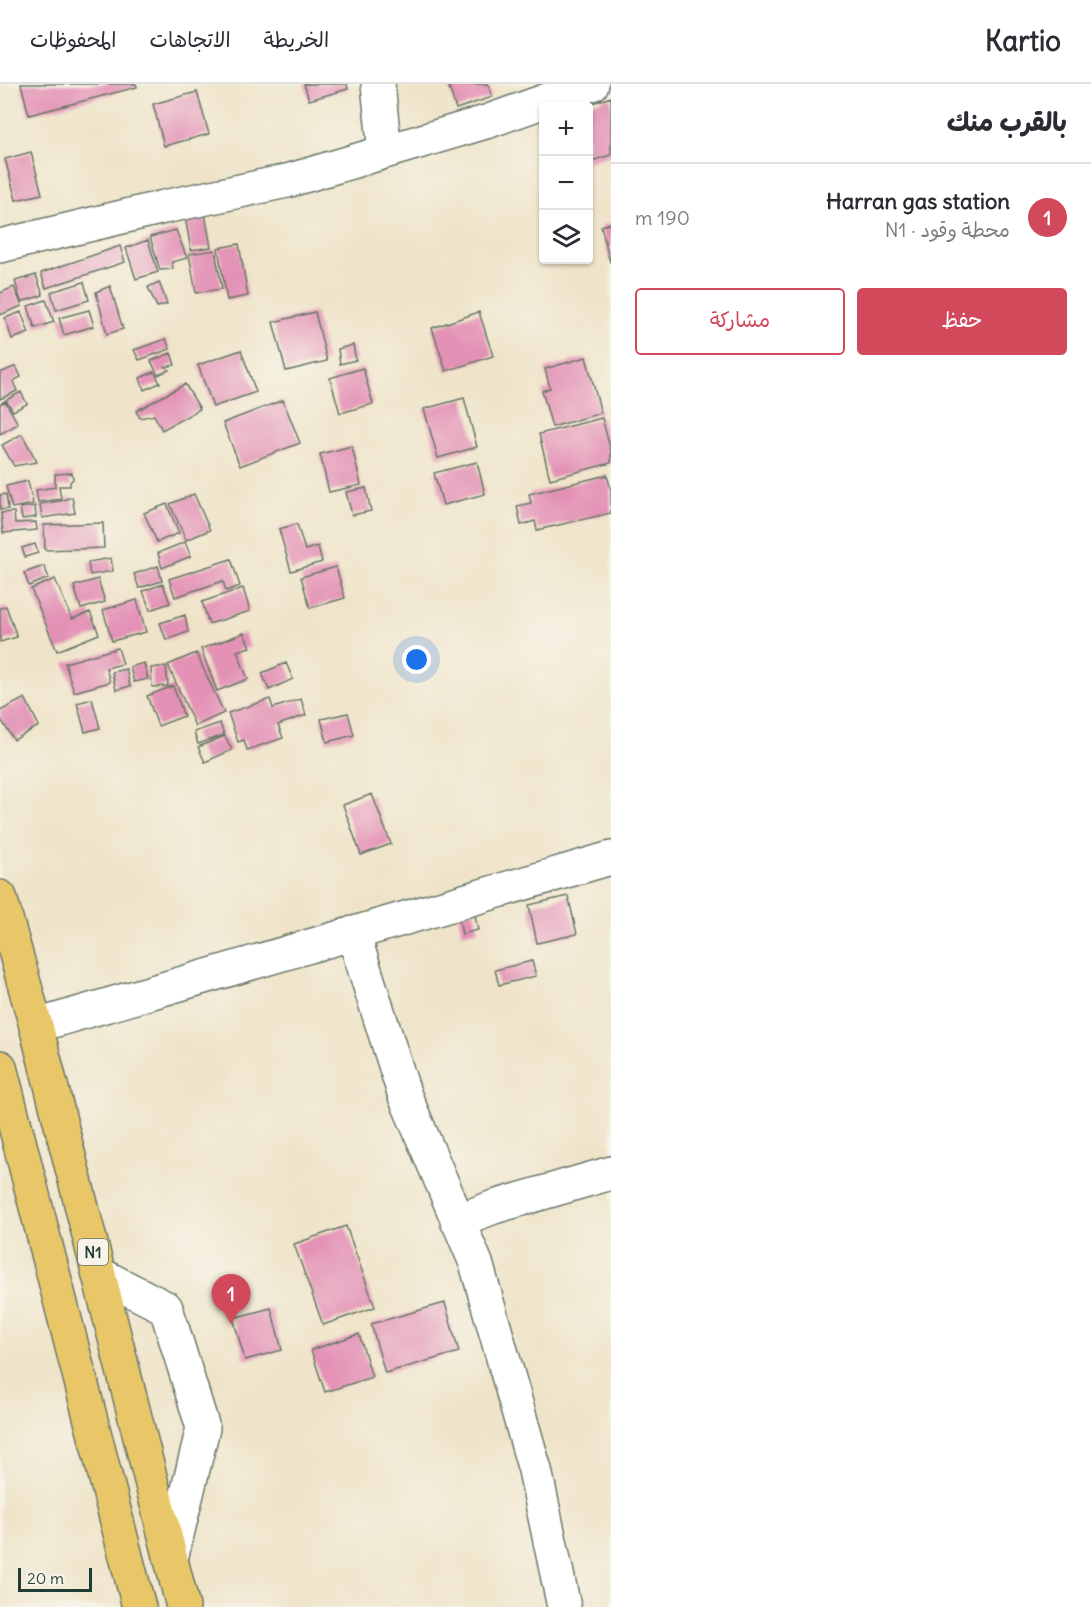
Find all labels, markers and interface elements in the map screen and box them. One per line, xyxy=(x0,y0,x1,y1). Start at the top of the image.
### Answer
text: Kartio xyxy=(985,23,1061,59)
text: المحفوظات xyxy=(30,26,116,53)
text: الاتجاهات xyxy=(149,26,231,53)
text: الخريطة xyxy=(264,26,329,53)
map controls xyxy=(539,102,593,264)
button: + xyxy=(539,102,593,156)
text: بالقرب منك xyxy=(947,105,1067,138)
button: − xyxy=(539,156,593,210)
text: Harran gas station xyxy=(826,187,1010,215)
text: 190 m xyxy=(635,205,690,230)
text: 1 xyxy=(1044,205,1051,230)
button: layers xyxy=(539,210,593,264)
text: محطة وقود · N1 xyxy=(885,217,1010,242)
button: مشاركة xyxy=(635,288,845,355)
button: حفظ xyxy=(857,288,1067,355)
your location xyxy=(402,645,431,674)
road number: N1 xyxy=(78,1239,108,1265)
pin: 1 xyxy=(212,1274,250,1324)
scale bar xyxy=(18,1565,92,1592)
text: 20 m xyxy=(27,1568,64,1588)

